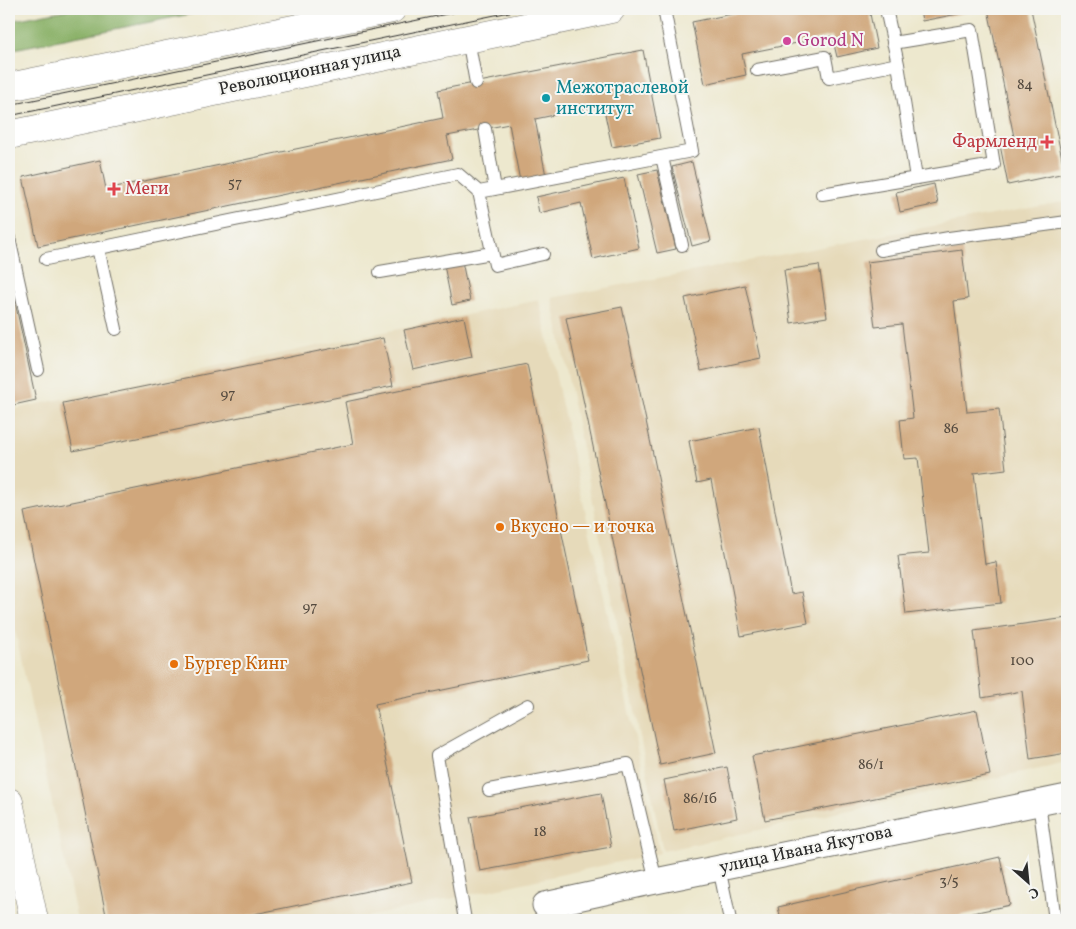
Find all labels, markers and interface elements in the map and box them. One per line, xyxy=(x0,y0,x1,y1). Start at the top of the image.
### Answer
place label: Gorod N xyxy=(797,29,864,54)
marker: Gorod N xyxy=(781,35,793,47)
street label: Революционная улица xyxy=(216,39,404,103)
house number: 84 xyxy=(1017,75,1033,96)
place label: Межотраслевой институт xyxy=(556,76,689,122)
marker: Межотраслевой институт xyxy=(540,92,552,104)
place label: Фармленд xyxy=(952,130,1037,155)
marker: Фармленд xyxy=(1041,136,1053,148)
house number: 57 xyxy=(228,173,242,194)
place label: Меги xyxy=(125,177,169,202)
marker: Меги xyxy=(107,182,121,196)
house number: 97 xyxy=(220,384,236,405)
house number: 86 xyxy=(943,419,959,440)
place label: Вкусно — и точка xyxy=(510,515,655,540)
marker: Вкусно — и точка xyxy=(494,521,506,533)
house number: 97 xyxy=(302,597,318,618)
house number: 100 xyxy=(1010,651,1034,672)
place label: Бургер Кинг xyxy=(184,652,287,677)
marker: Бургер Кинг xyxy=(168,658,180,670)
house number: 86/1 xyxy=(858,755,884,776)
house number: 86/1б xyxy=(683,789,717,810)
street label: улица Ивана Якутова xyxy=(717,819,895,881)
house number: 18 xyxy=(533,822,547,843)
north arrow xyxy=(1004,856,1054,906)
house number: 3/5 xyxy=(939,871,959,892)
text: С xyxy=(1025,882,1042,903)

